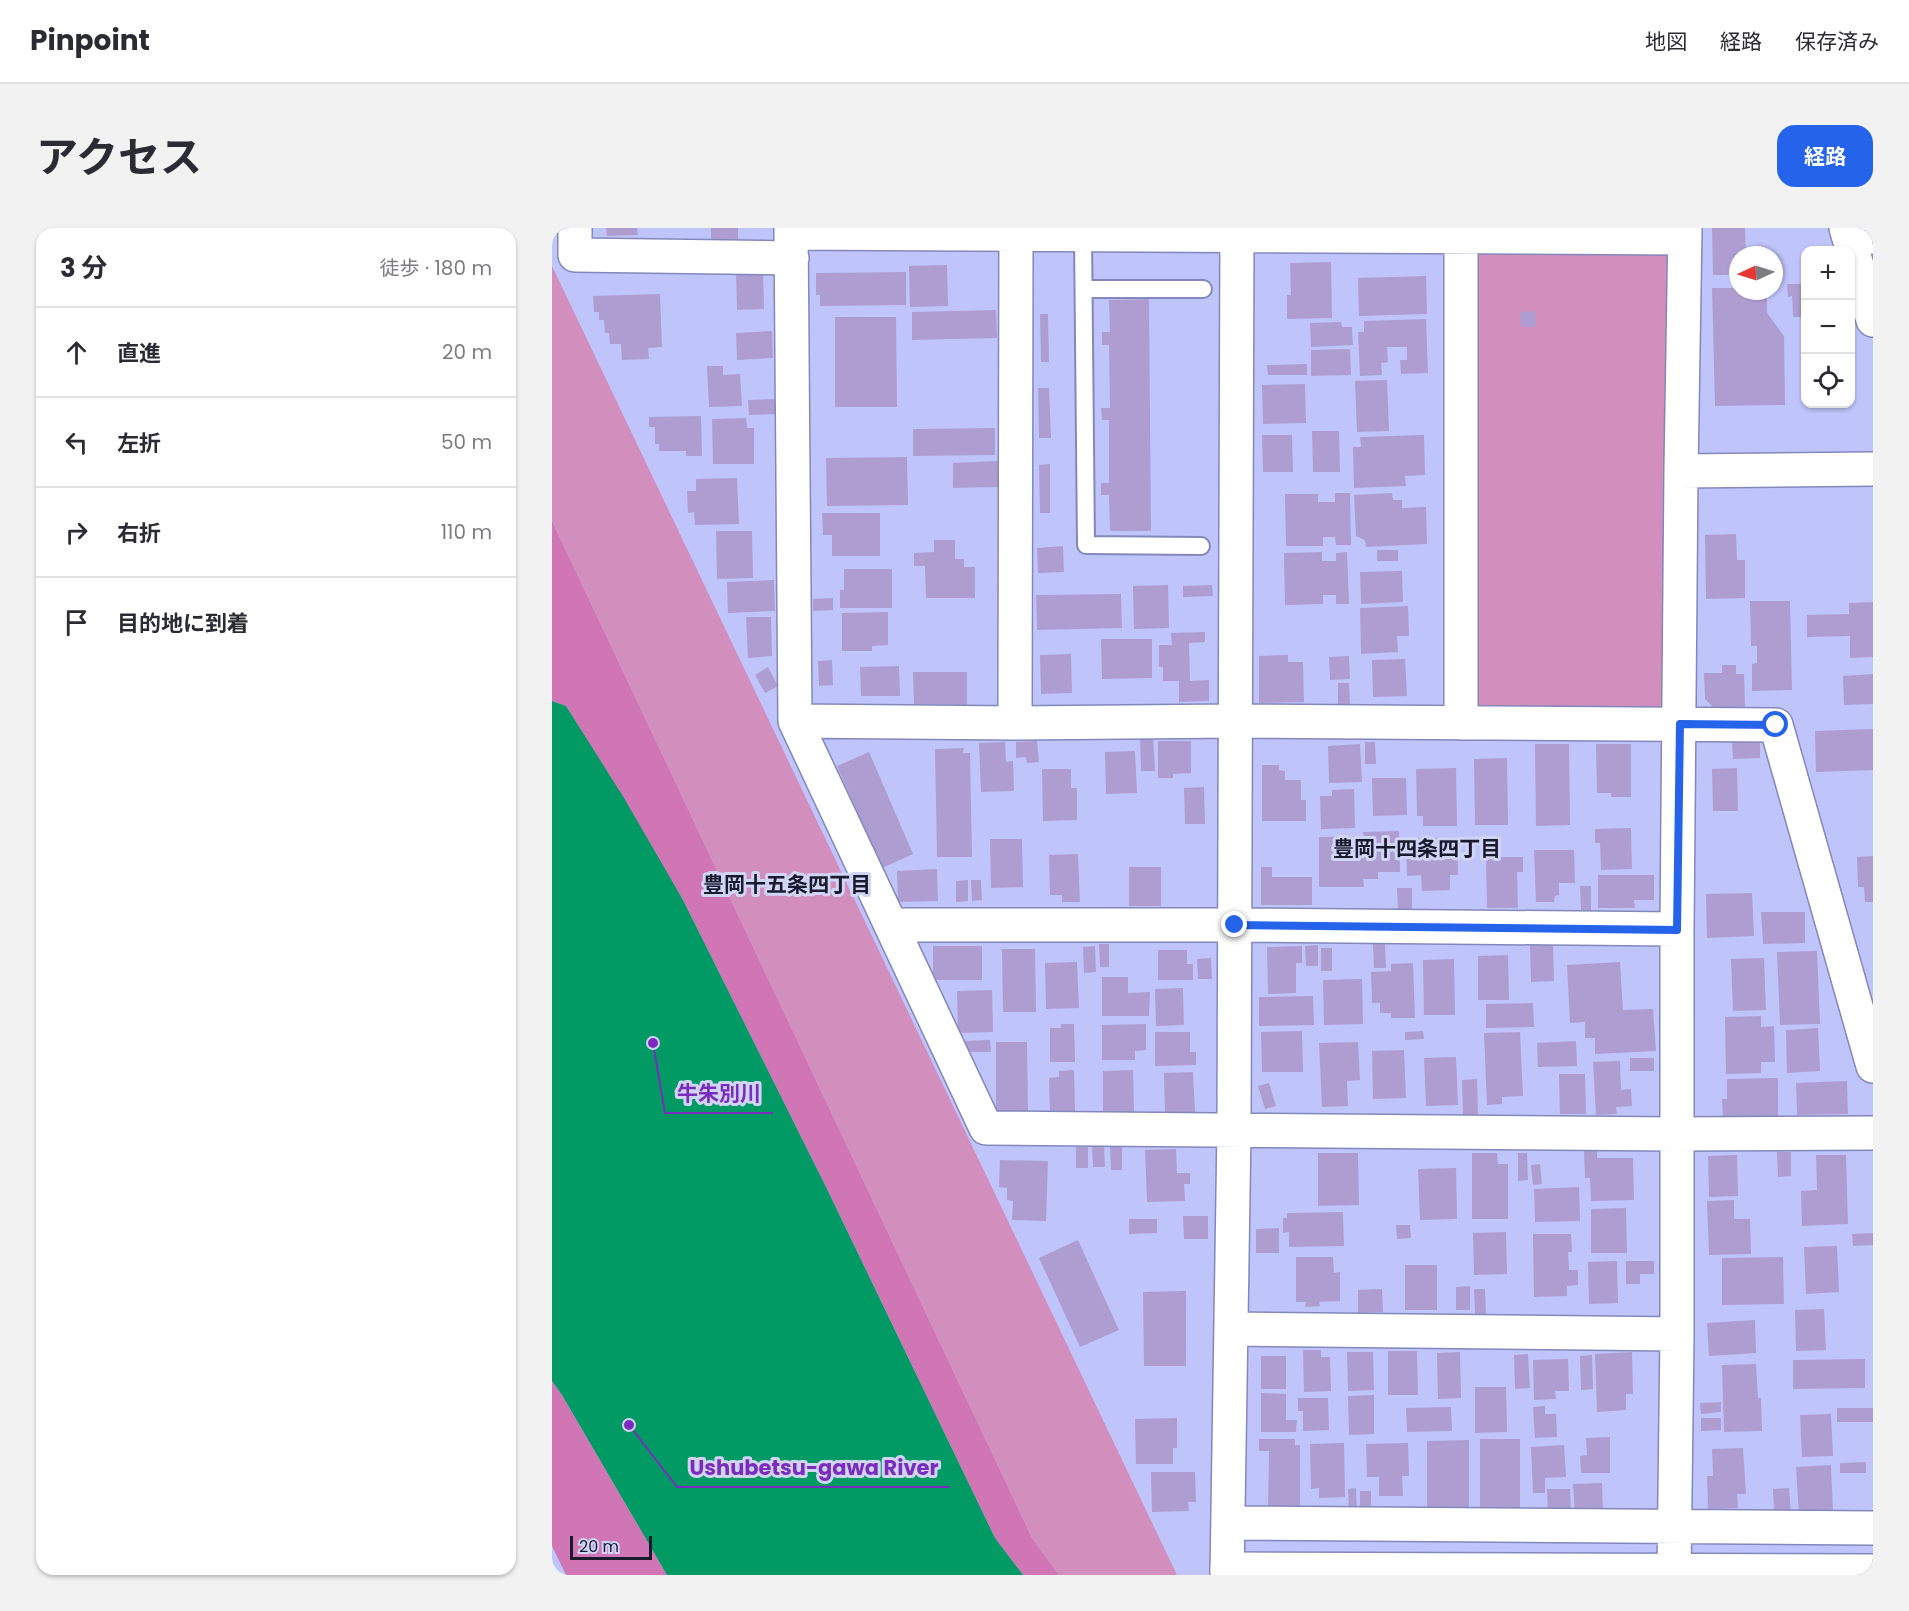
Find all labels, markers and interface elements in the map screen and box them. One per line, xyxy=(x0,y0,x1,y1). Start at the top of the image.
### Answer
text: Pinpoint xyxy=(30,21,150,60)
text: 地図 xyxy=(1645,27,1687,56)
text: 経路 xyxy=(1720,27,1762,56)
text: 保存済み xyxy=(1795,27,1879,56)
button: 経路 xyxy=(1777,125,1873,187)
text: アクセス xyxy=(36,128,202,187)
north arrow xyxy=(1729,246,1783,300)
map controls xyxy=(1801,246,1855,408)
button: + xyxy=(1801,246,1855,300)
text: 3 分 xyxy=(60,250,107,286)
text: 徒歩 · 180 m xyxy=(380,254,492,282)
button: − xyxy=(1801,300,1855,354)
icon: ahead xyxy=(60,336,93,369)
text: 直進 xyxy=(117,338,161,369)
text: 20 m xyxy=(442,338,492,366)
button: locate xyxy=(1801,354,1855,408)
icon: left xyxy=(60,426,93,459)
text: 左折 xyxy=(117,428,161,459)
text: 50 m xyxy=(441,428,492,456)
icon: right xyxy=(60,516,93,549)
text: 右折 xyxy=(117,518,161,549)
text: 110 m xyxy=(441,518,492,546)
icon: arrive xyxy=(60,606,93,639)
text: 目的地に到着 xyxy=(117,608,249,639)
route start xyxy=(1762,711,1788,737)
district label: 豊岡十四条四丁目 xyxy=(1333,834,1501,863)
district label: 豊岡十五条四丁目 xyxy=(703,870,871,899)
route end xyxy=(1221,911,1247,937)
callout: 牛朱別川 xyxy=(665,1074,773,1113)
text: 牛朱別川 xyxy=(677,1079,761,1108)
callout: Ushubetsu-gawa River xyxy=(677,1448,950,1487)
text: Ushubetsu-gawa River xyxy=(690,1453,938,1482)
scale bar xyxy=(570,1533,652,1560)
text: 20 m xyxy=(579,1535,619,1558)

